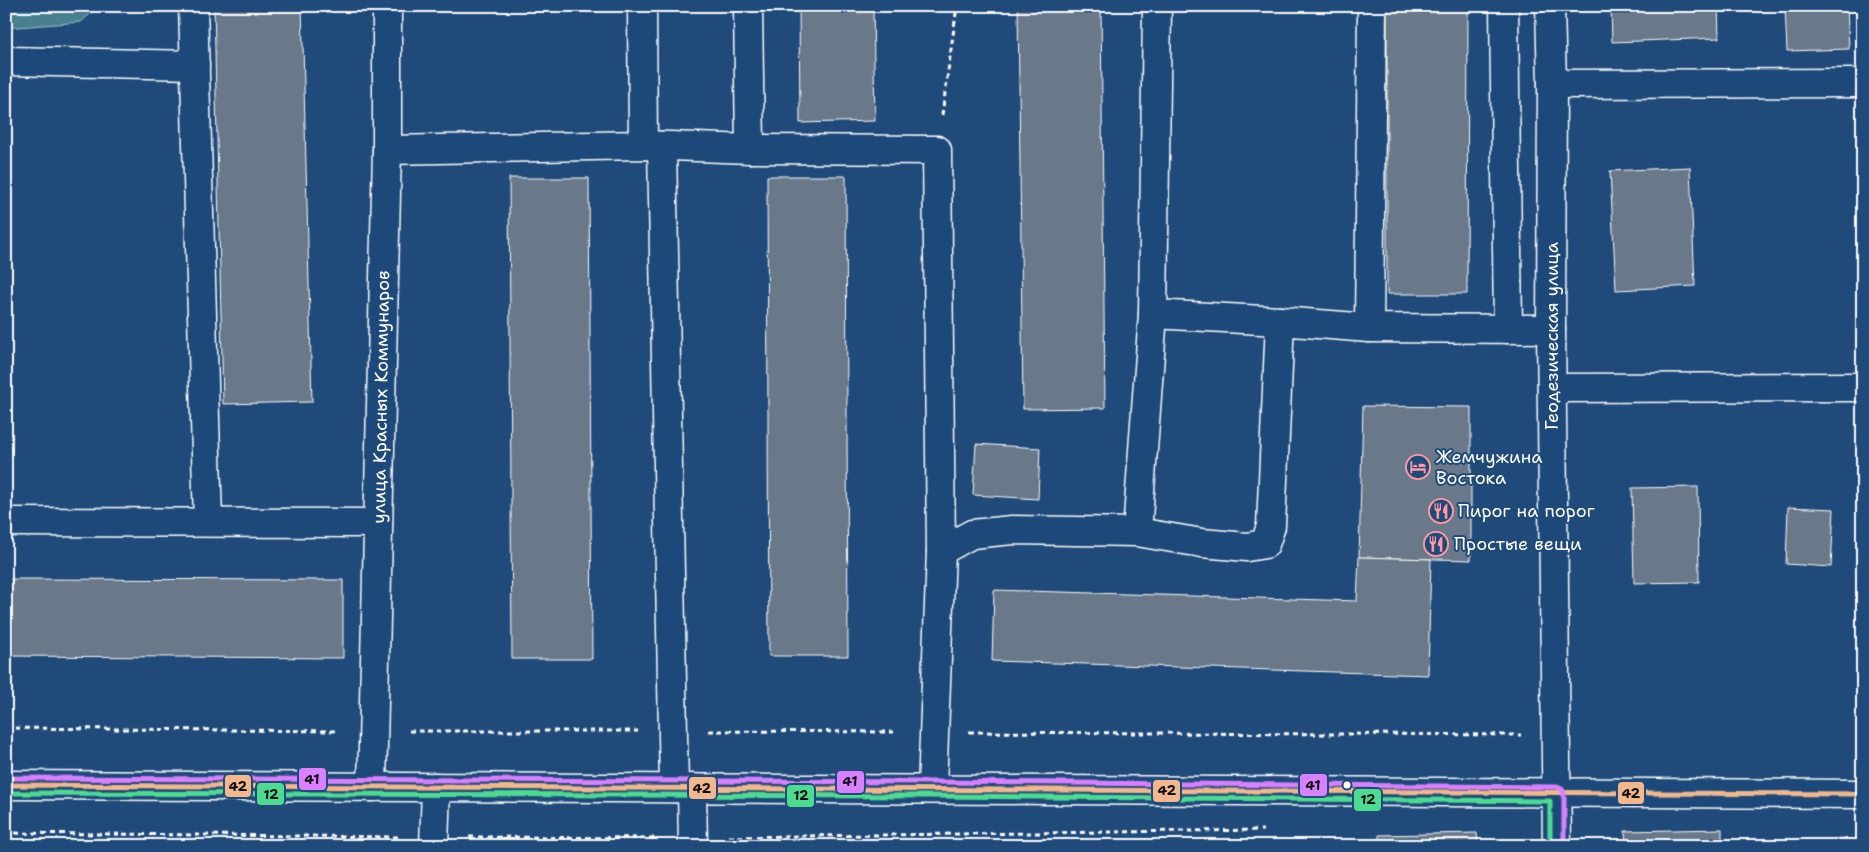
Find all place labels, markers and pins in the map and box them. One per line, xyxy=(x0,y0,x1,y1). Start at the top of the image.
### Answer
place label: Жемчужина Востока xyxy=(1436,445,1542,490)
hotel icon: Жемчужина Востока xyxy=(1405,454,1431,480)
restaurant icon: Пирог на порог xyxy=(1428,498,1454,524)
place label: Пирог на порог xyxy=(1458,499,1595,523)
restaurant icon: Простые вещи xyxy=(1423,531,1449,557)
place label: Простые вещи xyxy=(1454,532,1582,556)
unlabelled marker xyxy=(1342,780,1352,790)

